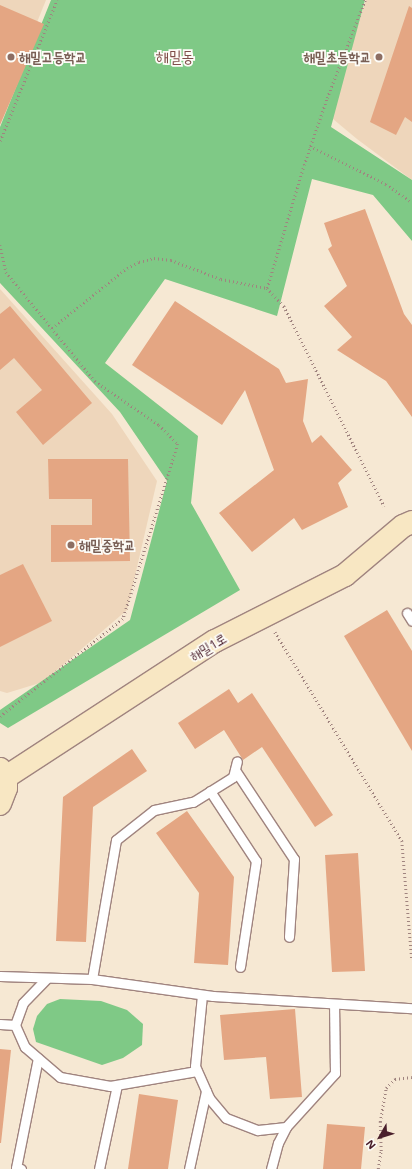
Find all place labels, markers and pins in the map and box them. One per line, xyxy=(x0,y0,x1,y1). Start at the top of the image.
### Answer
place label: 해밀고등학교 xyxy=(19,49,87,65)
place label: 해밀초등학교 xyxy=(303,49,371,65)
marker: 해밀고등학교 xyxy=(6,52,16,62)
marker: 해밀초등학교 xyxy=(374,52,384,62)
place label: 해밀중학교 xyxy=(79,537,135,553)
marker: 해밀중학교 xyxy=(66,540,76,550)

